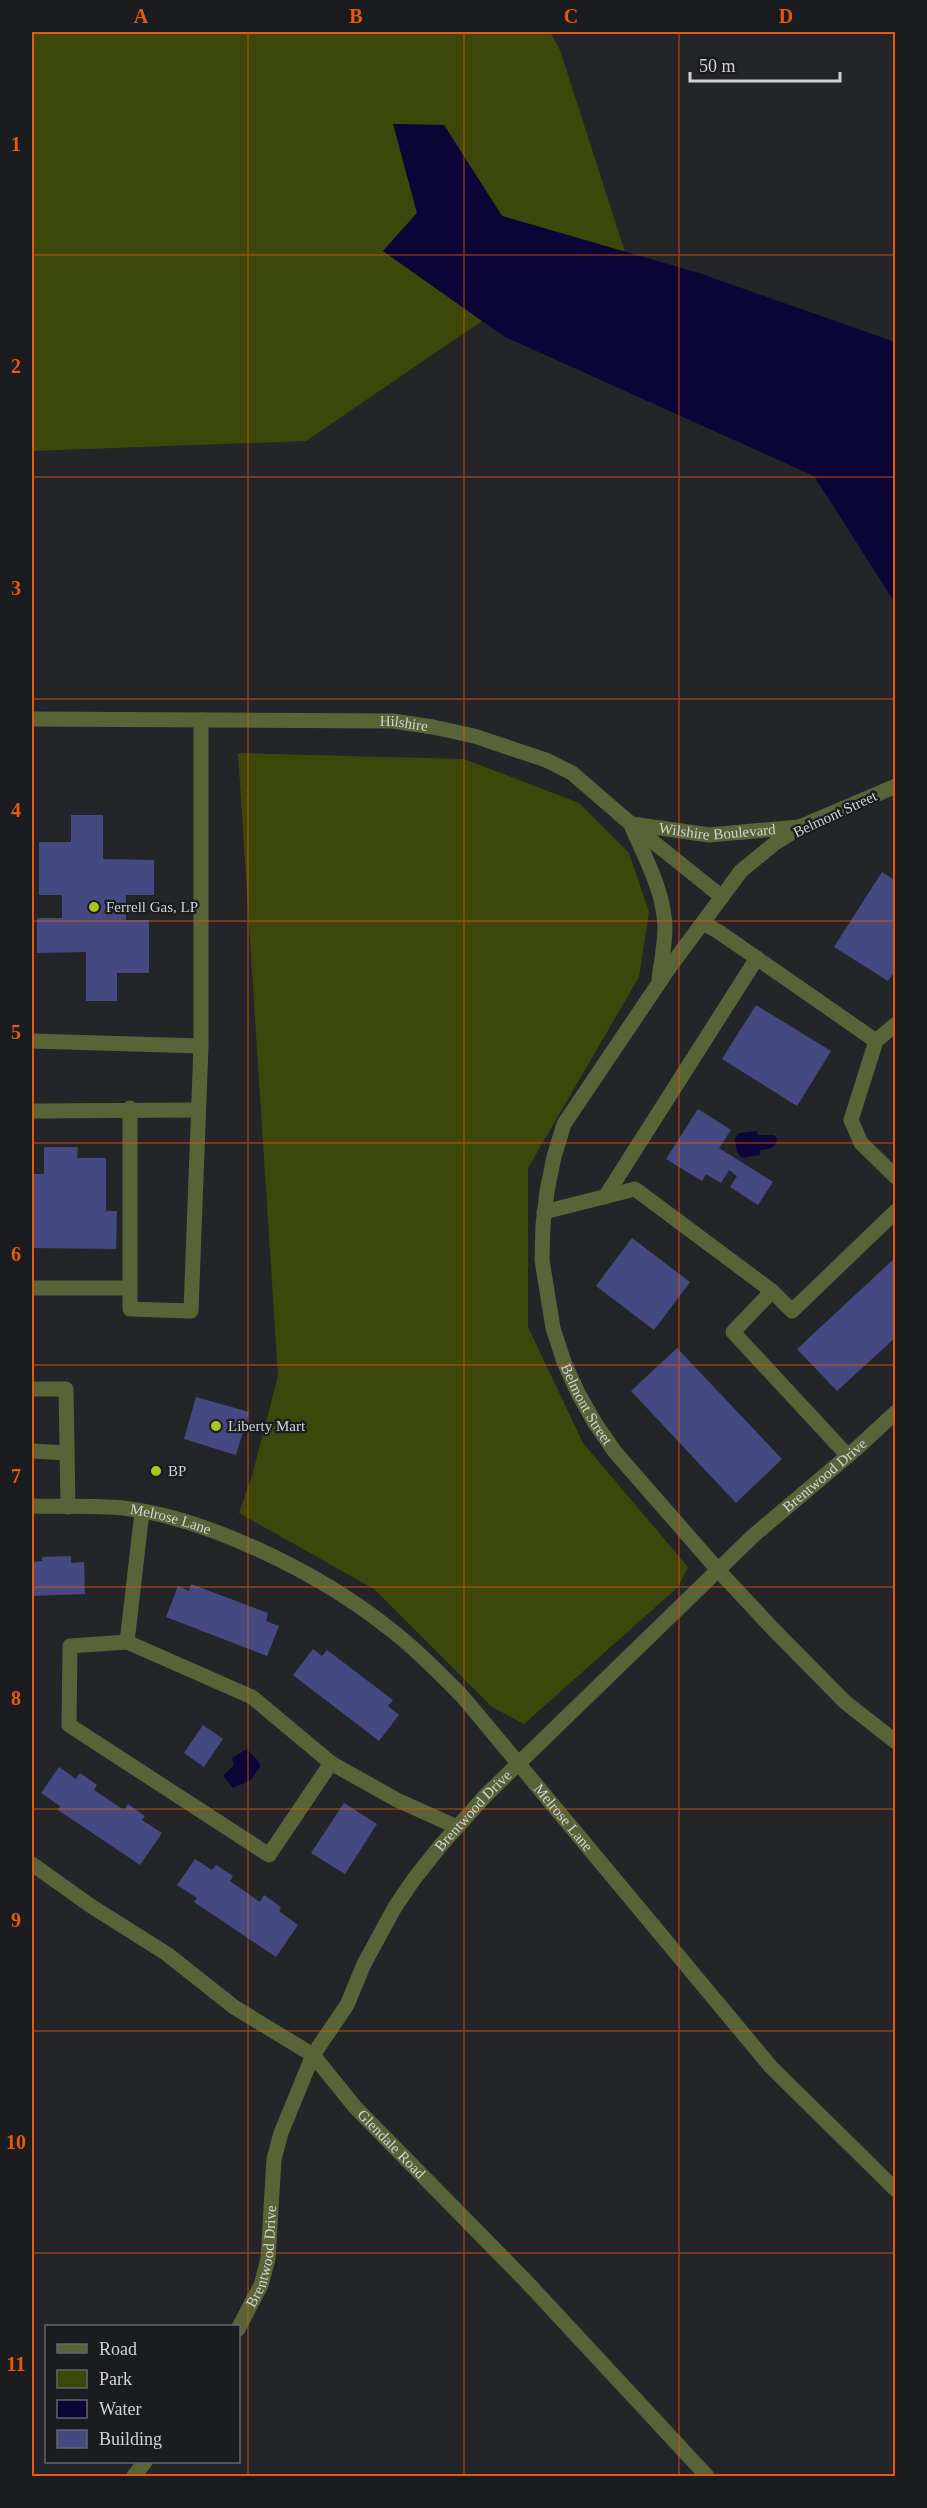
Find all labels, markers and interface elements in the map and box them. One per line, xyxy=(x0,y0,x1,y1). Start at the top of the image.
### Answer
text: A xyxy=(134,5,149,27)
text: B xyxy=(349,5,363,27)
text: C xyxy=(564,5,578,27)
text: D xyxy=(779,5,793,27)
scale bar xyxy=(690,45,840,83)
text: 50 m xyxy=(699,56,736,76)
text: 1 xyxy=(11,133,21,155)
text: 2 xyxy=(11,355,21,377)
text: 3 xyxy=(11,577,21,599)
street label: Hilshire xyxy=(380,713,429,734)
street label: Belmont Street xyxy=(791,787,880,840)
text: 4 xyxy=(11,799,21,821)
street label: Wilshire Boulevard xyxy=(658,820,777,843)
place label: Ferrell Gas, LP xyxy=(106,899,198,915)
marker: Ferrell Gas, LP xyxy=(87,900,101,914)
text: 5 xyxy=(11,1021,21,1043)
text: 6 xyxy=(11,1243,21,1265)
street label: Belmont Street xyxy=(558,1361,616,1449)
place label: Liberty Mart xyxy=(228,1418,306,1434)
marker: Liberty Mart xyxy=(209,1419,223,1433)
street label: Brentwood Drive xyxy=(779,1435,870,1515)
place label: BP xyxy=(168,1463,186,1479)
marker: BP xyxy=(149,1464,163,1478)
text: 7 xyxy=(11,1465,21,1487)
street label: Melrose Lane xyxy=(129,1501,213,1538)
text: 8 xyxy=(11,1687,21,1709)
street label: Brentwood Drive xyxy=(431,1767,515,1854)
street label: Melrose Lane xyxy=(531,1781,596,1855)
text: 9 xyxy=(11,1909,21,1931)
street label: Glendale Road xyxy=(354,2106,429,2182)
text: 10 xyxy=(6,2131,26,2153)
street label: Brentwood Drive xyxy=(243,2205,279,2310)
legend xyxy=(45,2325,240,2463)
text: Road xyxy=(99,2339,137,2359)
text: 11 xyxy=(7,2353,25,2375)
text: Park xyxy=(99,2369,132,2389)
text: Water xyxy=(99,2399,142,2419)
text: Building xyxy=(99,2429,162,2449)

